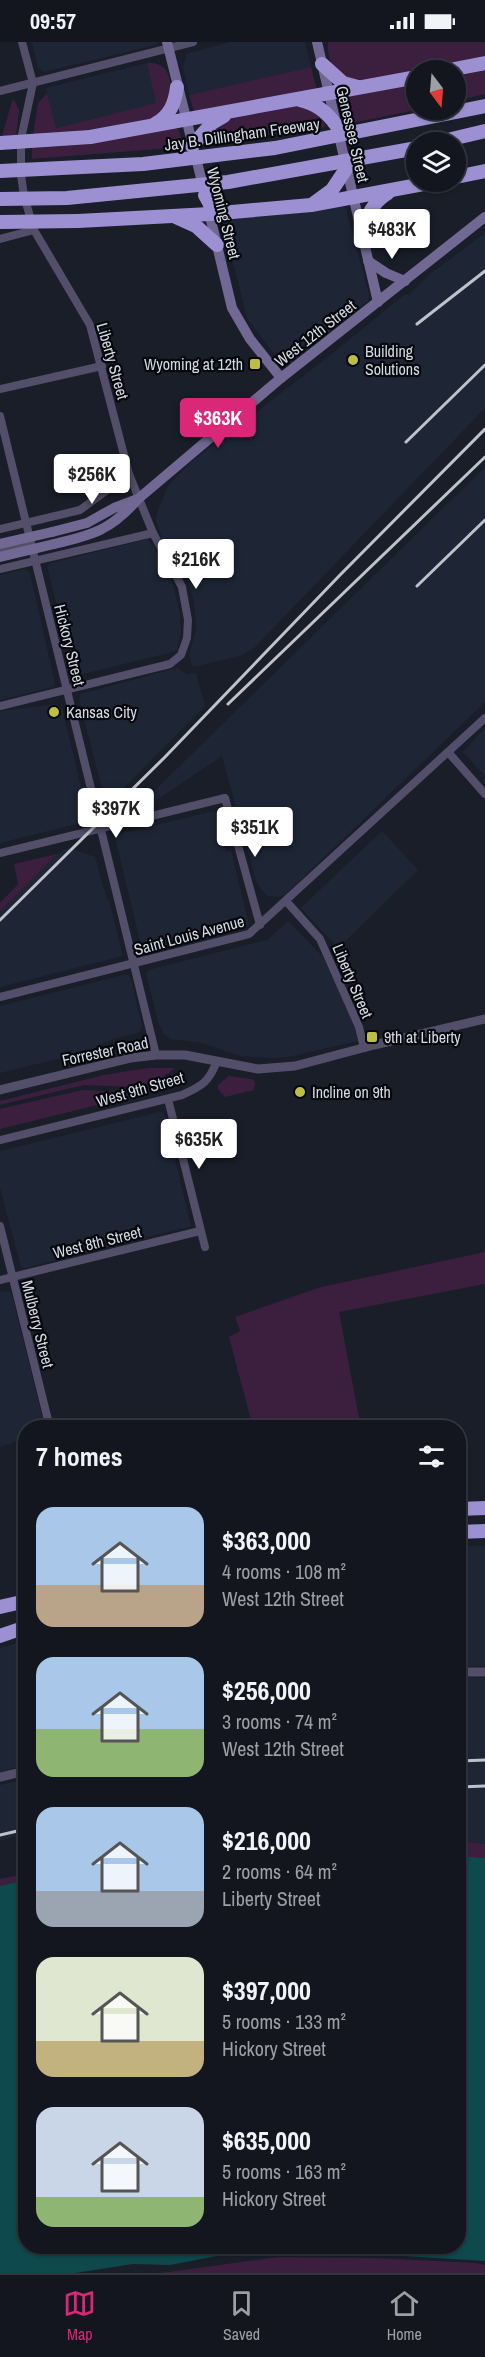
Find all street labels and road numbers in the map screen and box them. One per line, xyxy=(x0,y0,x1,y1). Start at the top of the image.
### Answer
street label: Genessee Street xyxy=(331,84,375,185)
street label: Jay B. Dillingham Freeway xyxy=(163,112,322,156)
street label: Wyoming Street xyxy=(202,165,246,262)
street label: West 12th Street xyxy=(270,294,360,372)
street label: Liberty Street xyxy=(92,320,135,402)
street label: Hickory Street xyxy=(49,602,91,688)
street label: Saint Louis Avenue xyxy=(131,910,247,960)
street label: Liberty Street xyxy=(327,940,379,1022)
street label: Forrester Road xyxy=(60,1031,150,1071)
street label: West 9th Street xyxy=(94,1066,187,1112)
street label: West 8th Street xyxy=(51,1220,144,1264)
street label: Mulberry Street xyxy=(16,1278,60,1371)

